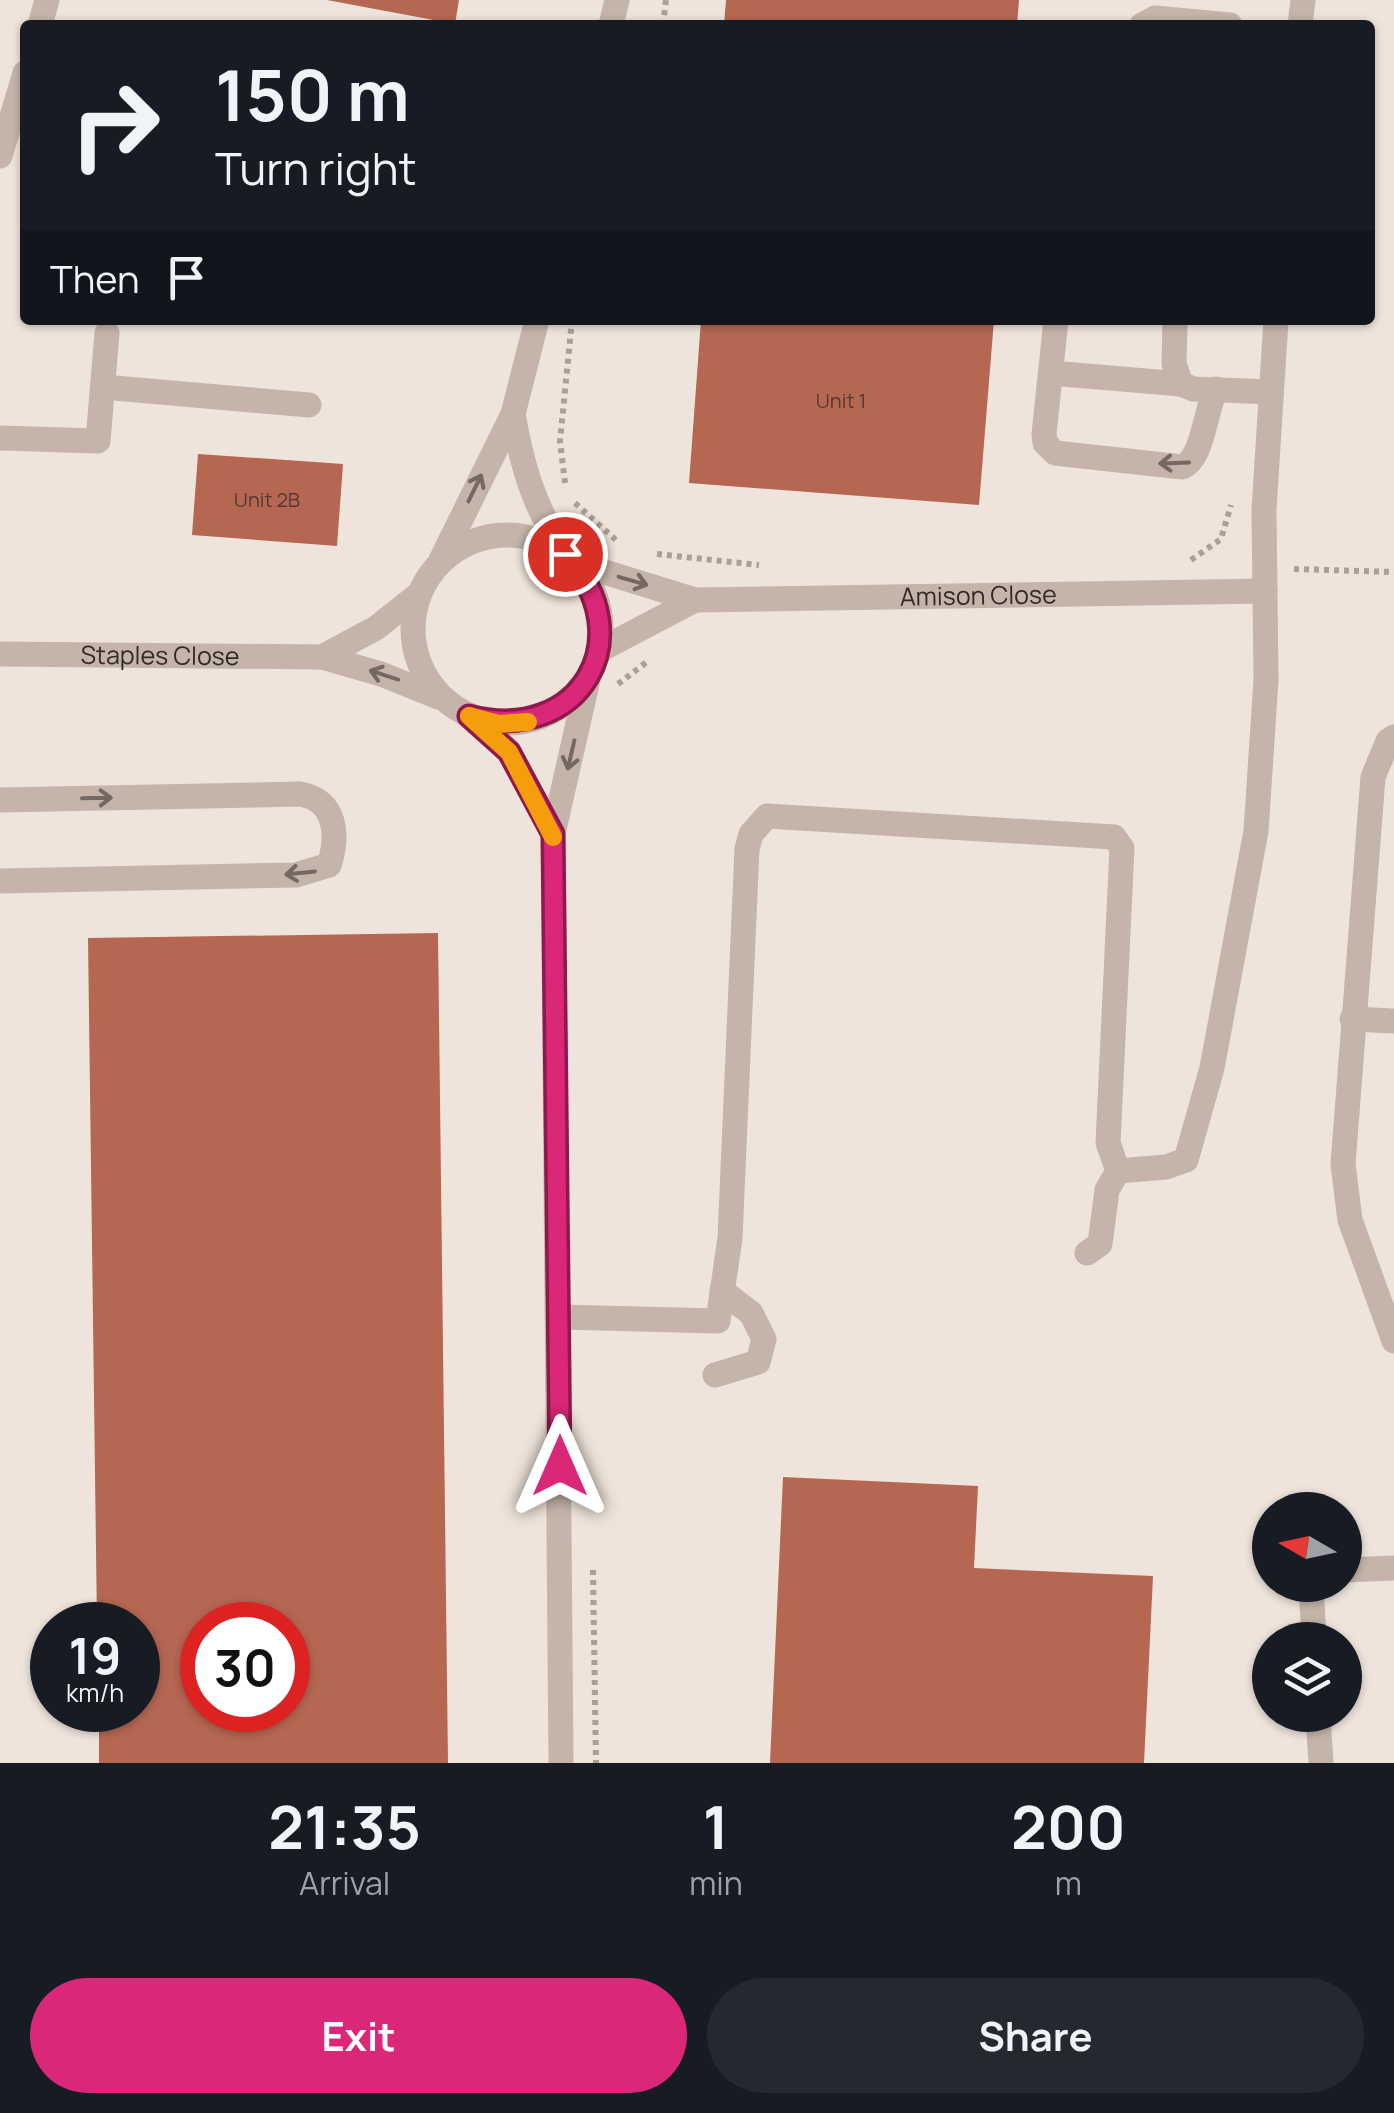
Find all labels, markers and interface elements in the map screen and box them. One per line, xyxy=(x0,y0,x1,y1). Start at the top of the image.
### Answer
text: 150 m xyxy=(215,46,410,142)
icon: right xyxy=(50,60,180,190)
text: Turn right xyxy=(215,137,416,199)
icon: arrive xyxy=(159,250,214,305)
text: Then xyxy=(50,252,139,304)
house number: Unit 1 xyxy=(816,387,866,414)
one-way arrow xyxy=(1158,454,1191,473)
one-way arrow xyxy=(466,474,485,504)
house number: Unit 2B xyxy=(234,486,300,513)
pin xyxy=(523,512,608,597)
icon: arrive xyxy=(538,527,593,582)
one-way arrow xyxy=(617,573,649,592)
street label: Amison Close xyxy=(900,576,1057,614)
street label: Staples Close xyxy=(80,637,240,673)
one-way arrow xyxy=(369,665,401,683)
one-way arrow xyxy=(561,738,579,770)
one-way arrow xyxy=(80,788,113,808)
one-way arrow xyxy=(284,864,317,883)
position arrow xyxy=(508,1414,612,1518)
north arrow xyxy=(1252,1492,1362,1602)
map controls xyxy=(1252,1492,1362,1732)
speed limit sign: 30 xyxy=(180,1602,310,1732)
text: 19 xyxy=(69,1621,121,1689)
button: layers xyxy=(1252,1622,1362,1732)
text: km/h xyxy=(66,1675,124,1710)
text: 21:35 xyxy=(268,1785,421,1867)
text: 1 xyxy=(703,1785,729,1867)
text: 200 xyxy=(1011,1785,1126,1867)
text: Arrival xyxy=(299,1861,390,1905)
text: min xyxy=(689,1861,743,1905)
text: m xyxy=(1055,1861,1082,1905)
button: Exit xyxy=(30,1978,687,2093)
button: Share xyxy=(707,1978,1364,2093)

